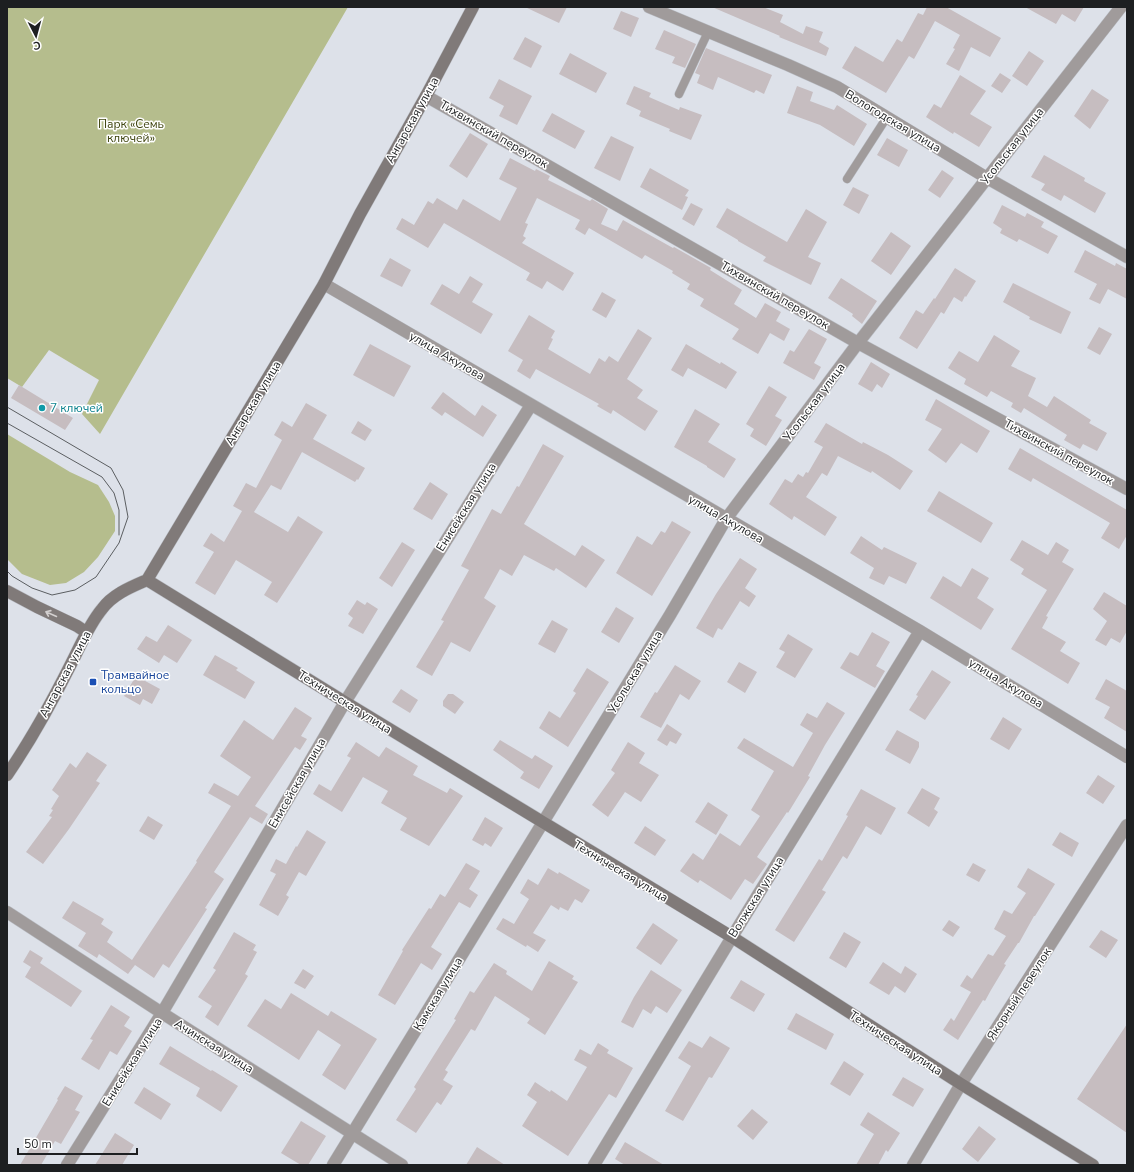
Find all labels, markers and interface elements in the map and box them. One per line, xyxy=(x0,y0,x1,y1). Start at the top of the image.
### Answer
north arrow xyxy=(16,16,56,56)
text: С xyxy=(32,38,41,53)
street label: Ангарская улица xyxy=(382,74,442,166)
street label: Вологодская улица xyxy=(842,86,944,156)
street label: Тихвинский переулок xyxy=(437,96,552,172)
street label: Усольская улица xyxy=(976,104,1047,189)
park label: Парк «Семь ключей» xyxy=(98,116,164,146)
street label: Тихвинский переулок xyxy=(718,257,833,333)
street label: улица Акулова xyxy=(407,328,487,384)
street label: Ангарская улица xyxy=(221,358,285,448)
street label: Усольская улица xyxy=(779,360,849,445)
place label: 7 ключей xyxy=(50,400,103,416)
marker: 7 ключей xyxy=(37,403,47,413)
street label: Тихвинский переулок xyxy=(1002,415,1117,489)
street label: Енисейская улица xyxy=(432,460,500,554)
street label: улица Акулова xyxy=(686,491,766,547)
one-way arrow xyxy=(46,610,58,617)
street label: Ангарская улица xyxy=(35,628,95,720)
street label: Усольская улица xyxy=(603,628,666,717)
street label: улица Акулова xyxy=(966,654,1046,712)
place label: Трамвайное кольцо xyxy=(101,667,169,697)
street label: Техническая улица xyxy=(295,667,395,737)
marker: Трамвайное кольцо xyxy=(88,677,98,687)
street label: Енисейская улица xyxy=(265,735,329,831)
street label: Техническая улица xyxy=(571,836,671,906)
street label: Волжская улица xyxy=(725,854,787,940)
street label: Якорный переулок xyxy=(983,944,1055,1043)
street label: Камская улица xyxy=(410,954,466,1034)
street label: Техническая улица xyxy=(846,1007,946,1079)
street label: Енисейская улица xyxy=(98,1015,166,1109)
street label: Ачинская улица xyxy=(171,1015,257,1077)
scale bar xyxy=(18,1130,137,1156)
text: 50 m xyxy=(24,1136,52,1152)

